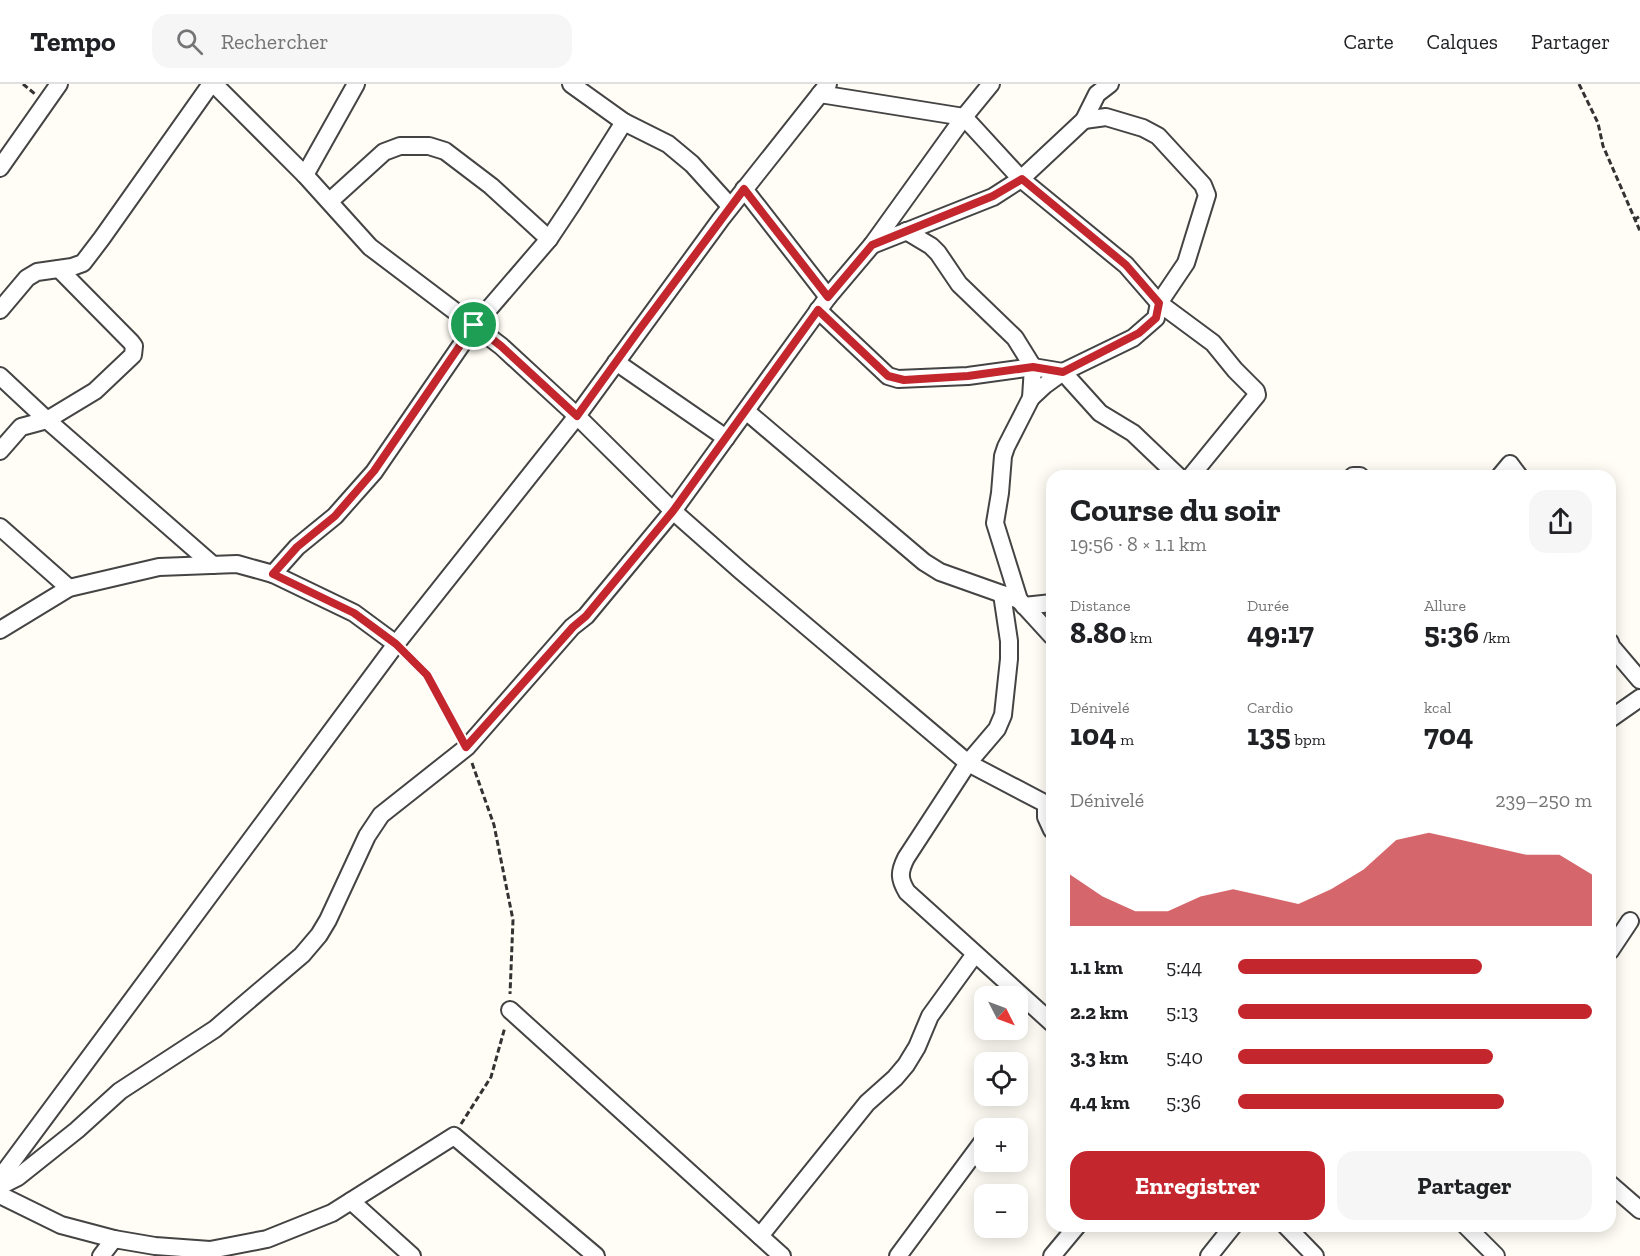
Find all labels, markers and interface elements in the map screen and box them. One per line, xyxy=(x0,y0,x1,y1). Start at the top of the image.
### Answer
search box xyxy=(152,14,572,68)
text: Tempo xyxy=(30,25,116,58)
icon: search xyxy=(173,25,206,58)
text: Rechercher xyxy=(221,28,328,55)
text: Carte xyxy=(1343,29,1394,54)
text: Calques xyxy=(1427,29,1498,54)
text: Partager xyxy=(1531,29,1610,54)
pin xyxy=(448,299,499,350)
icon: arrive xyxy=(457,308,490,341)
text: Course du soir xyxy=(1070,490,1281,529)
button: share xyxy=(1529,490,1592,553)
text: 19:56 · 8 × 1.1 km xyxy=(1070,532,1207,556)
text: Distance xyxy=(1070,596,1131,615)
text: Durée xyxy=(1247,596,1289,615)
text: Allure xyxy=(1424,596,1466,615)
text: 8.80 xyxy=(1070,615,1126,651)
text: 49:17 xyxy=(1247,615,1314,651)
text: 5:36 xyxy=(1424,615,1479,651)
text: km xyxy=(1126,628,1152,647)
text: /km xyxy=(1479,628,1510,647)
text: Dénivelé xyxy=(1070,698,1129,717)
text: Cardio xyxy=(1247,698,1293,717)
text: kcal xyxy=(1424,698,1451,717)
text: 104 xyxy=(1070,717,1117,753)
text: 135 xyxy=(1247,717,1291,753)
text: 704 xyxy=(1424,717,1473,753)
text: m xyxy=(1117,730,1134,749)
text: bpm xyxy=(1291,730,1326,749)
text: Dénivelé xyxy=(1070,788,1144,812)
text: 239–250 m xyxy=(1495,788,1592,812)
text: 1.1 km xyxy=(1070,955,1123,979)
text: 5:44 xyxy=(1166,955,1202,979)
north arrow xyxy=(974,986,1028,1040)
map controls xyxy=(974,986,1028,1238)
text: 2.2 km xyxy=(1070,1000,1128,1024)
text: 5:13 xyxy=(1166,1000,1198,1024)
text: 3.3 km xyxy=(1070,1045,1128,1069)
text: 5:40 xyxy=(1166,1045,1203,1069)
button: locate xyxy=(974,1052,1028,1106)
text: 4.4 km xyxy=(1070,1090,1130,1114)
text: 5:36 xyxy=(1166,1090,1201,1114)
button: + xyxy=(974,1118,1028,1172)
button: Enregistrer xyxy=(1070,1151,1325,1220)
button: Partager xyxy=(1337,1151,1592,1220)
button: − xyxy=(974,1184,1028,1238)

